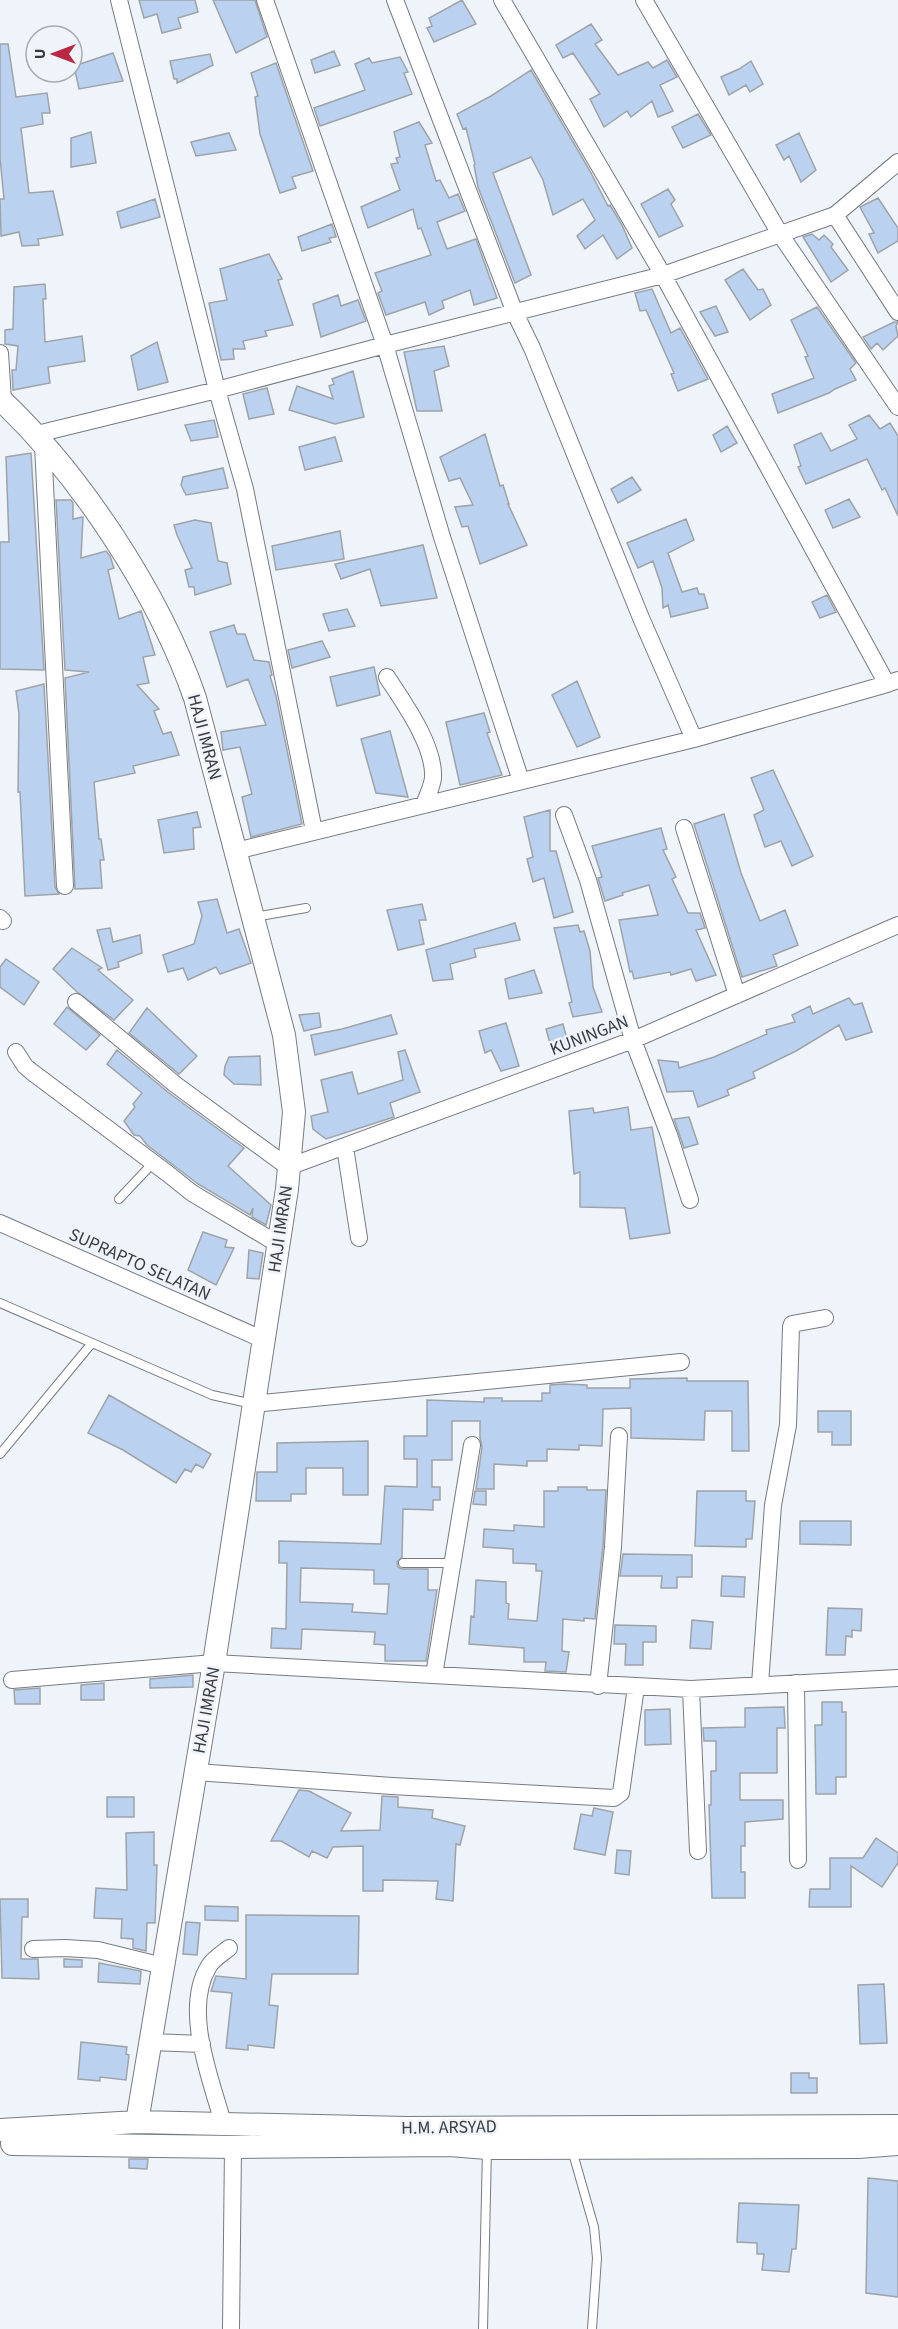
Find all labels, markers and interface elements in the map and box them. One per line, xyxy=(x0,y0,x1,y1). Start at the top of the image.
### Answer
north arrow xyxy=(24,24,84,84)
text: U xyxy=(29,49,51,59)
street label: HAJI IMRAN xyxy=(181,691,228,783)
street label: KUNINGAN xyxy=(546,1009,632,1062)
street label: HAJI IMRAN xyxy=(262,1184,299,1274)
street label: SUPRAPTO SELATAN xyxy=(65,1222,215,1307)
street label: HAJI IMRAN xyxy=(187,1665,226,1756)
street label: H.M. ARSYAD xyxy=(401,2114,497,2141)

